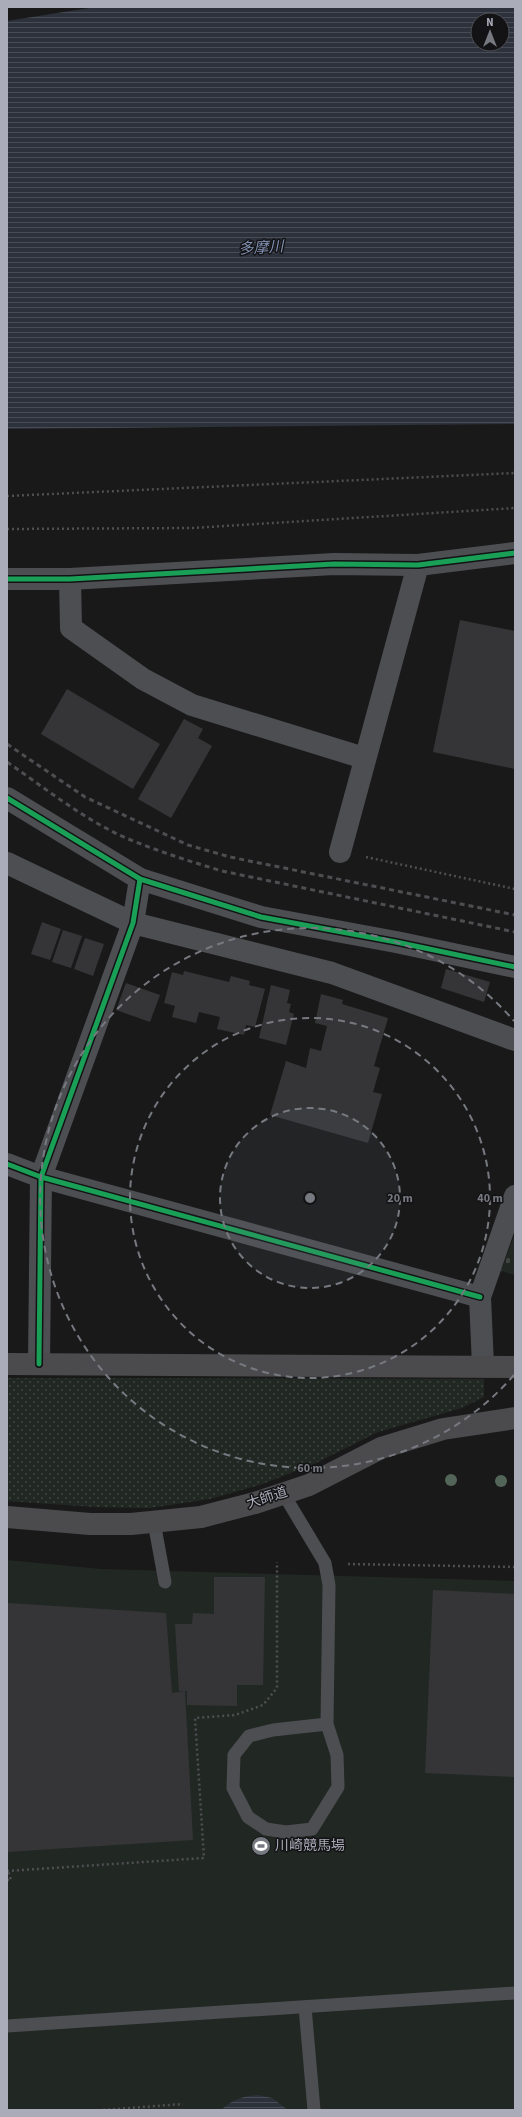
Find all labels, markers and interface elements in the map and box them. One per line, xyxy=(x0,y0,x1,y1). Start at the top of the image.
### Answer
north arrow xyxy=(470,12,510,52)
text: N xyxy=(486,15,494,30)
water label: 多摩川 xyxy=(238,236,286,260)
text: 20 m xyxy=(387,1190,413,1207)
text: 40 m xyxy=(477,1190,503,1207)
centre of rings xyxy=(303,1191,317,1205)
text: 60 m xyxy=(297,1460,323,1477)
street label: 大師道 xyxy=(244,1482,290,1514)
sports icon: 川崎競馬場 xyxy=(250,1835,272,1857)
place label: 川崎競馬場 xyxy=(275,1836,345,1856)

